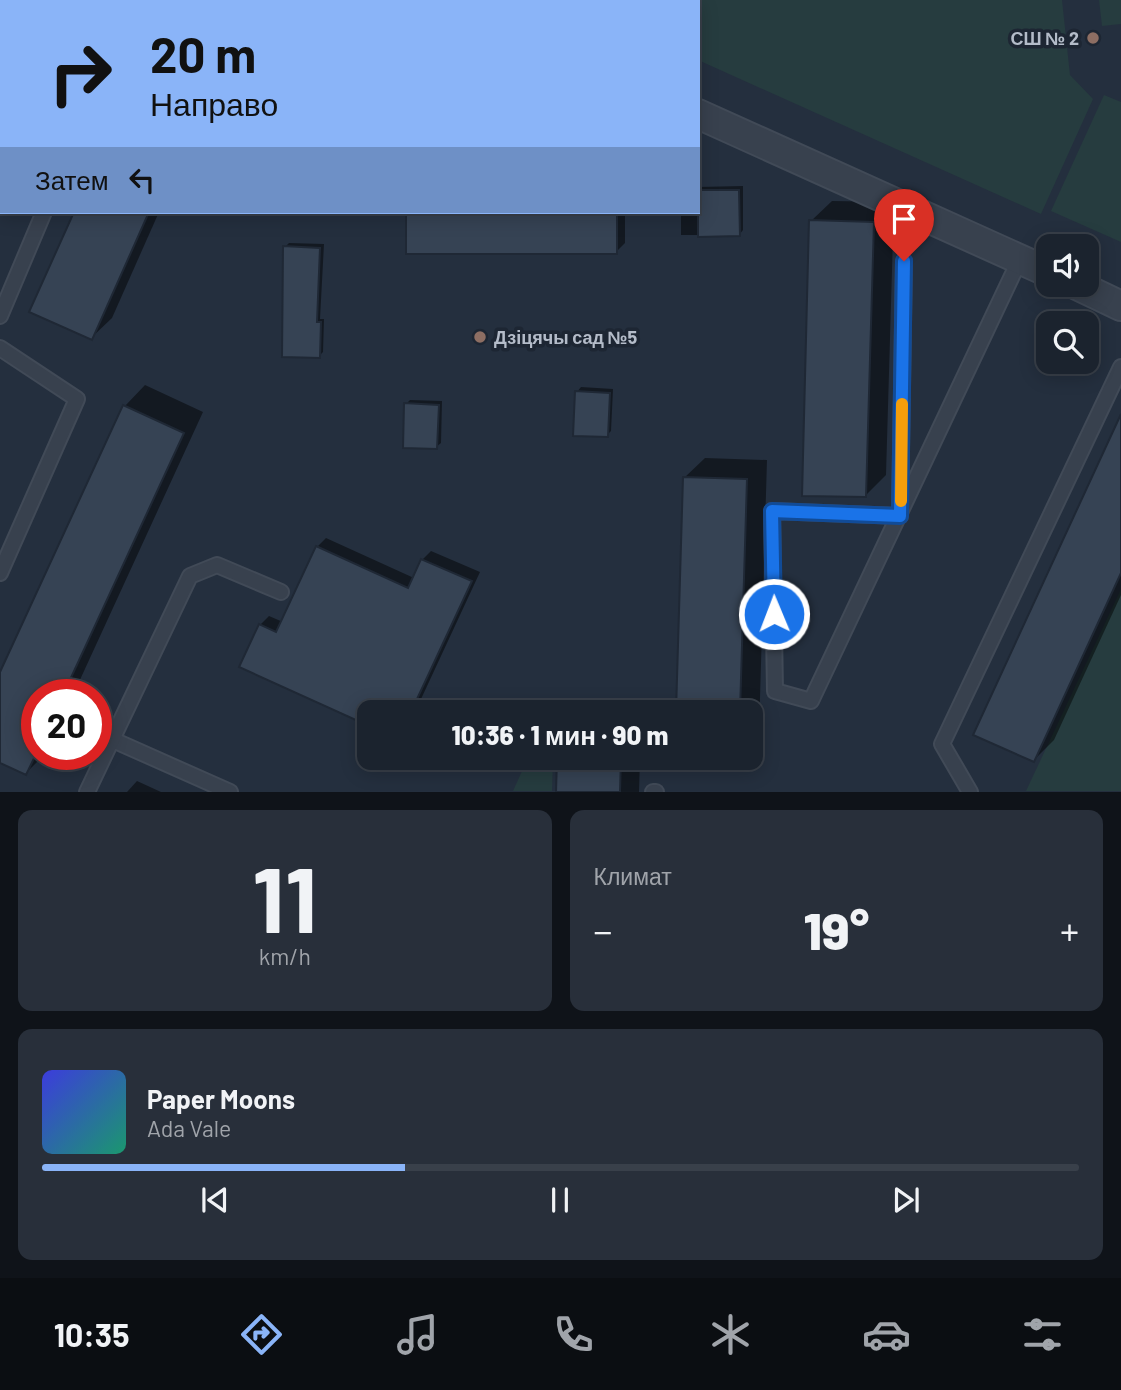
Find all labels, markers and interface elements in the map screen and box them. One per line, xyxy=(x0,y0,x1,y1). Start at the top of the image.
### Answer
text: 20 m xyxy=(150,24,256,83)
place label: СШ № 2 xyxy=(1011,27,1079,49)
icon: right xyxy=(35,28,126,119)
marker: СШ № 2 xyxy=(1085,30,1101,46)
text: Направо xyxy=(150,84,278,122)
icon: left xyxy=(123,161,161,199)
text: Затем xyxy=(35,164,109,195)
pin xyxy=(874,189,934,261)
icon: arrive xyxy=(885,200,923,238)
map controls xyxy=(1036,234,1099,374)
button: sound xyxy=(1036,234,1099,297)
button: search xyxy=(1036,311,1099,374)
place label: Дзіцячы сад №5 xyxy=(494,326,638,348)
marker: Дзіцячы сад №5 xyxy=(472,329,488,345)
position arrow xyxy=(737,577,811,651)
speed limit sign: 20 xyxy=(21,679,112,770)
text: 10:36 · 1 мин · 90 m xyxy=(452,719,668,750)
text: 11 xyxy=(252,842,317,951)
text: Климат xyxy=(594,862,672,890)
text: 19° xyxy=(803,898,869,960)
text: − xyxy=(594,907,613,953)
text: + xyxy=(1060,907,1079,953)
text: km/h xyxy=(259,942,311,970)
text: Paper Moons xyxy=(147,1083,295,1114)
text: Ada Vale xyxy=(147,1114,231,1142)
icon: previous xyxy=(196,1181,234,1219)
icon: pause xyxy=(541,1181,579,1219)
icon: next xyxy=(887,1181,925,1219)
icon: directions xyxy=(237,1310,286,1359)
icon: music xyxy=(393,1310,442,1359)
icon: phone xyxy=(549,1310,598,1359)
icon: climate xyxy=(706,1310,755,1359)
icon: car xyxy=(862,1310,911,1359)
icon: filters xyxy=(1018,1310,1067,1359)
text: 10:35 xyxy=(54,1315,129,1353)

